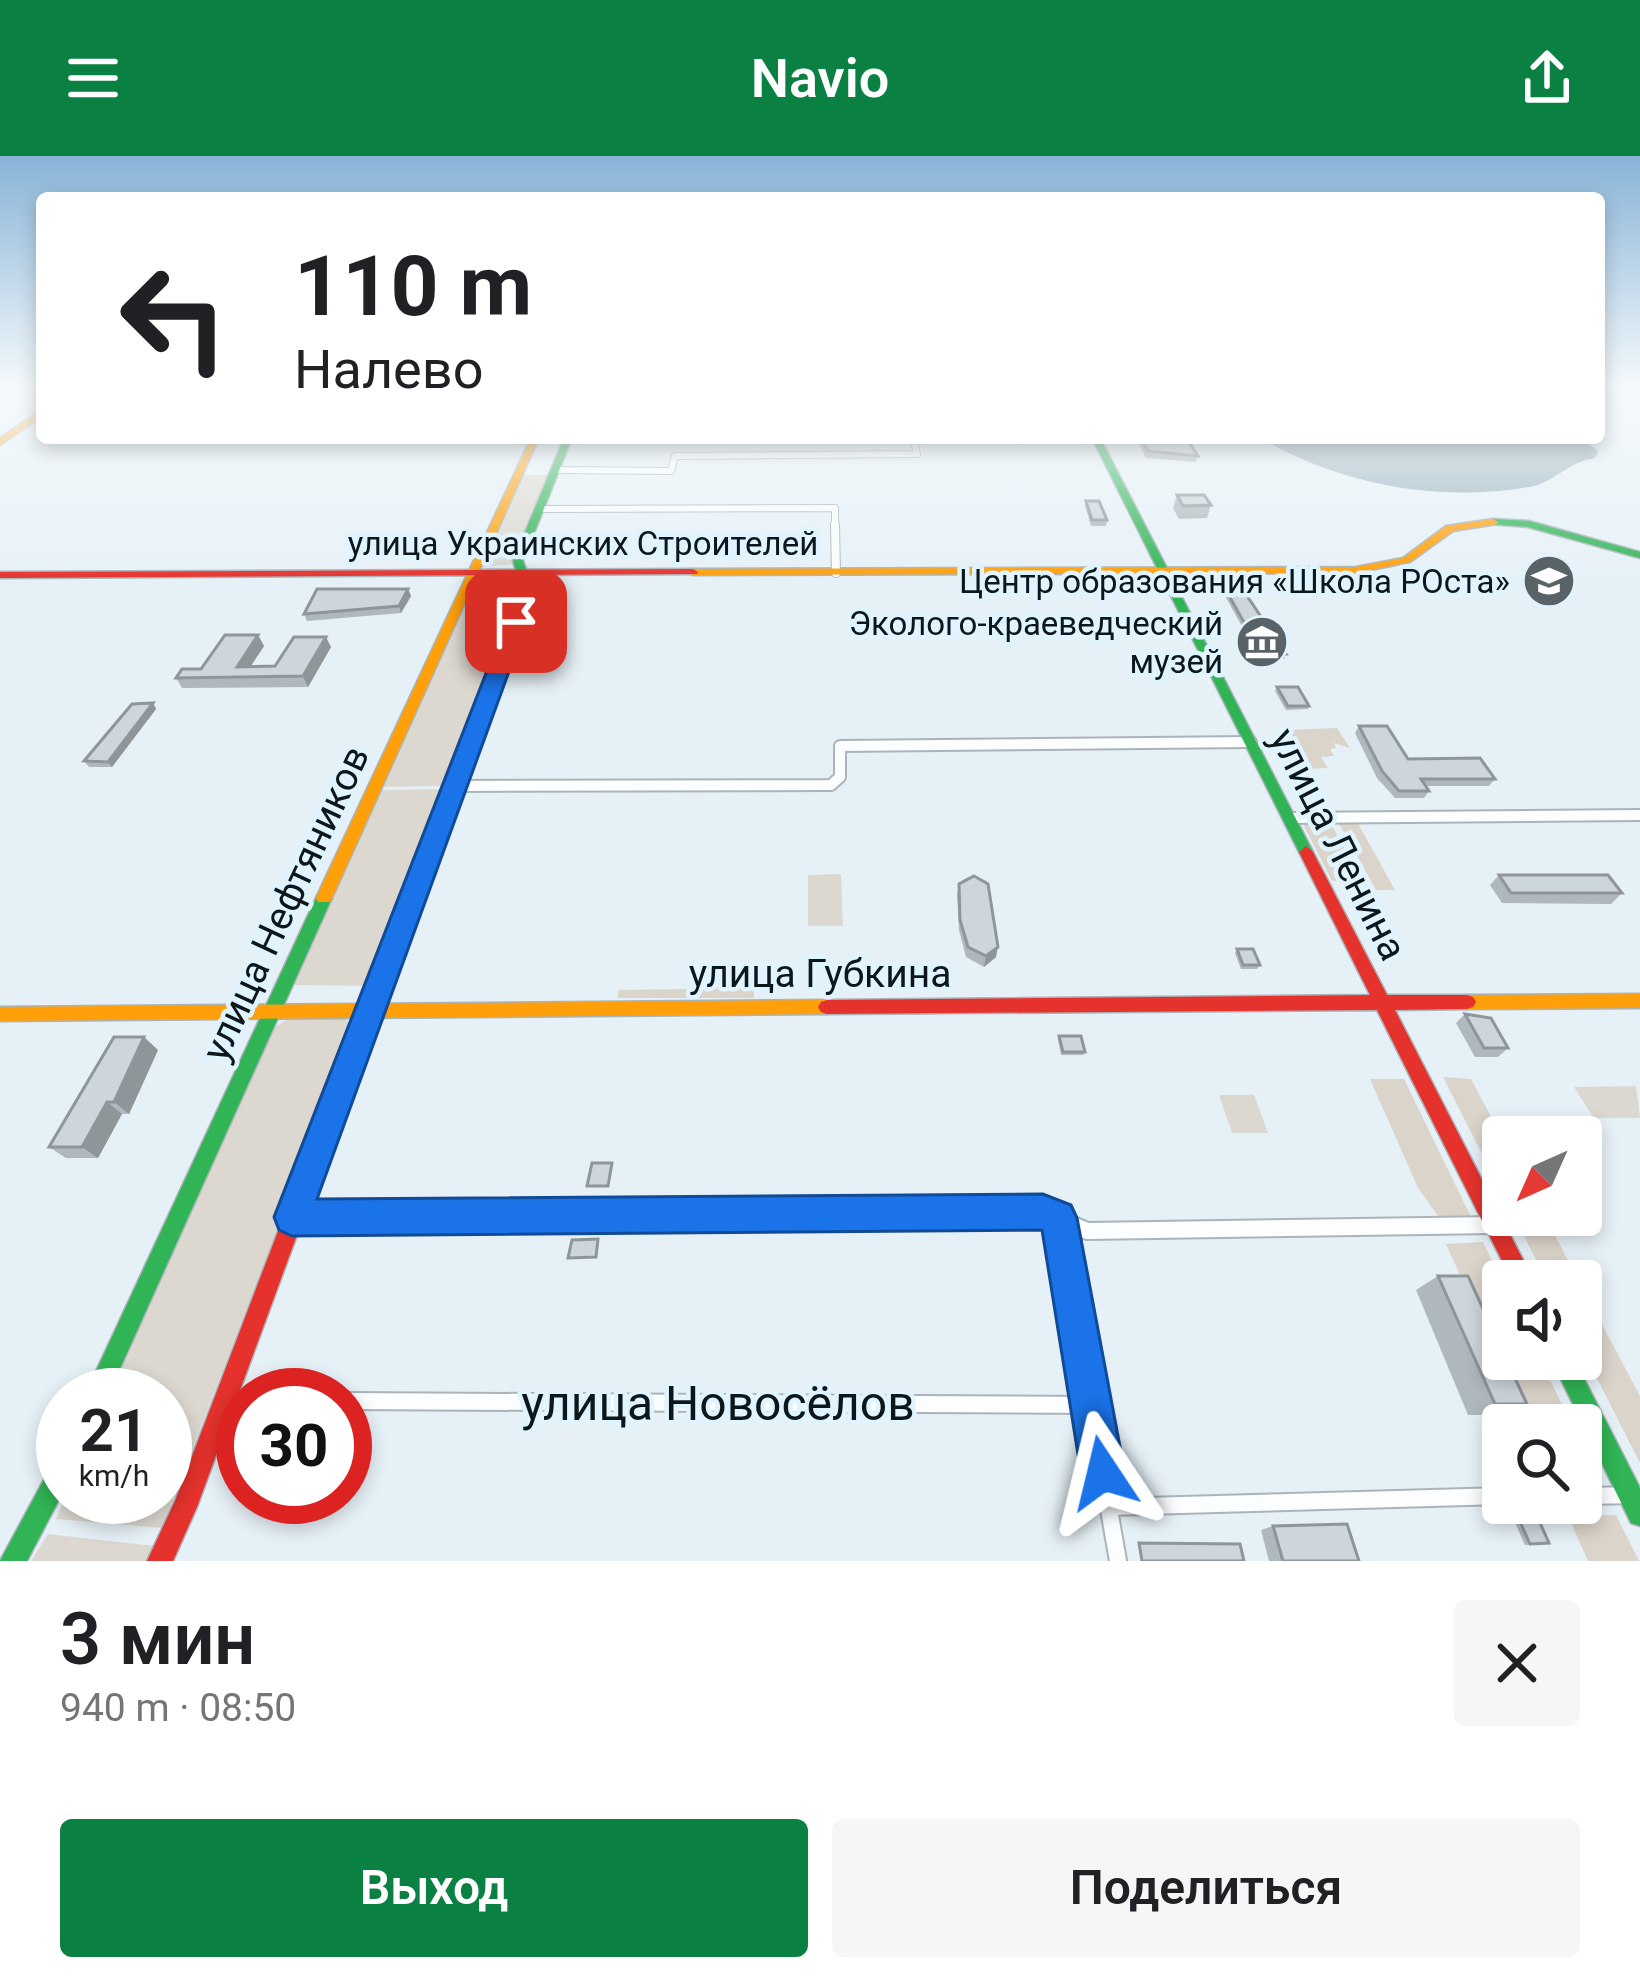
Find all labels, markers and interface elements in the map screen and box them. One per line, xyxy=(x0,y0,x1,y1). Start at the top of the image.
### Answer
icon: menu xyxy=(60,45,126,111)
icon: share xyxy=(1514,45,1580,111)
text: Navio xyxy=(751,47,889,110)
text: 110 m xyxy=(294,237,532,336)
icon: left xyxy=(96,240,252,396)
text: Налево xyxy=(294,338,483,401)
street label: улица Украинских Строителей xyxy=(348,524,818,563)
school or university icon: Центр образования «Школа РОста» xyxy=(1521,553,1577,609)
place label: Центр образования «Школа РОста» xyxy=(959,562,1510,601)
pin xyxy=(465,571,567,673)
icon: arrive xyxy=(483,589,549,655)
place label: Эколого-краеведческий музей xyxy=(849,604,1223,681)
museum icon: Эколого-краеведческий музей xyxy=(1234,614,1290,670)
street label: улица Ленина xyxy=(1260,721,1416,968)
street label: улица Нефтяников xyxy=(193,739,379,1068)
street label: улица Губкина xyxy=(689,951,951,997)
north arrow xyxy=(1482,1116,1602,1236)
map controls xyxy=(1482,1116,1602,1524)
button: sound xyxy=(1482,1260,1602,1380)
speed limit sign: 30 xyxy=(216,1368,372,1524)
street label: улица Новосёлов xyxy=(521,1375,915,1432)
text: 21 xyxy=(80,1395,148,1466)
button: search xyxy=(1482,1404,1602,1524)
position arrow xyxy=(1040,1410,1166,1536)
text: km/h xyxy=(79,1458,149,1493)
text: 3 мин xyxy=(60,1597,255,1682)
button: close xyxy=(1454,1600,1580,1726)
text: 940 m · 08:50 xyxy=(60,1685,296,1731)
button: Выход xyxy=(60,1819,808,1957)
button: Поделиться xyxy=(832,1819,1580,1957)

